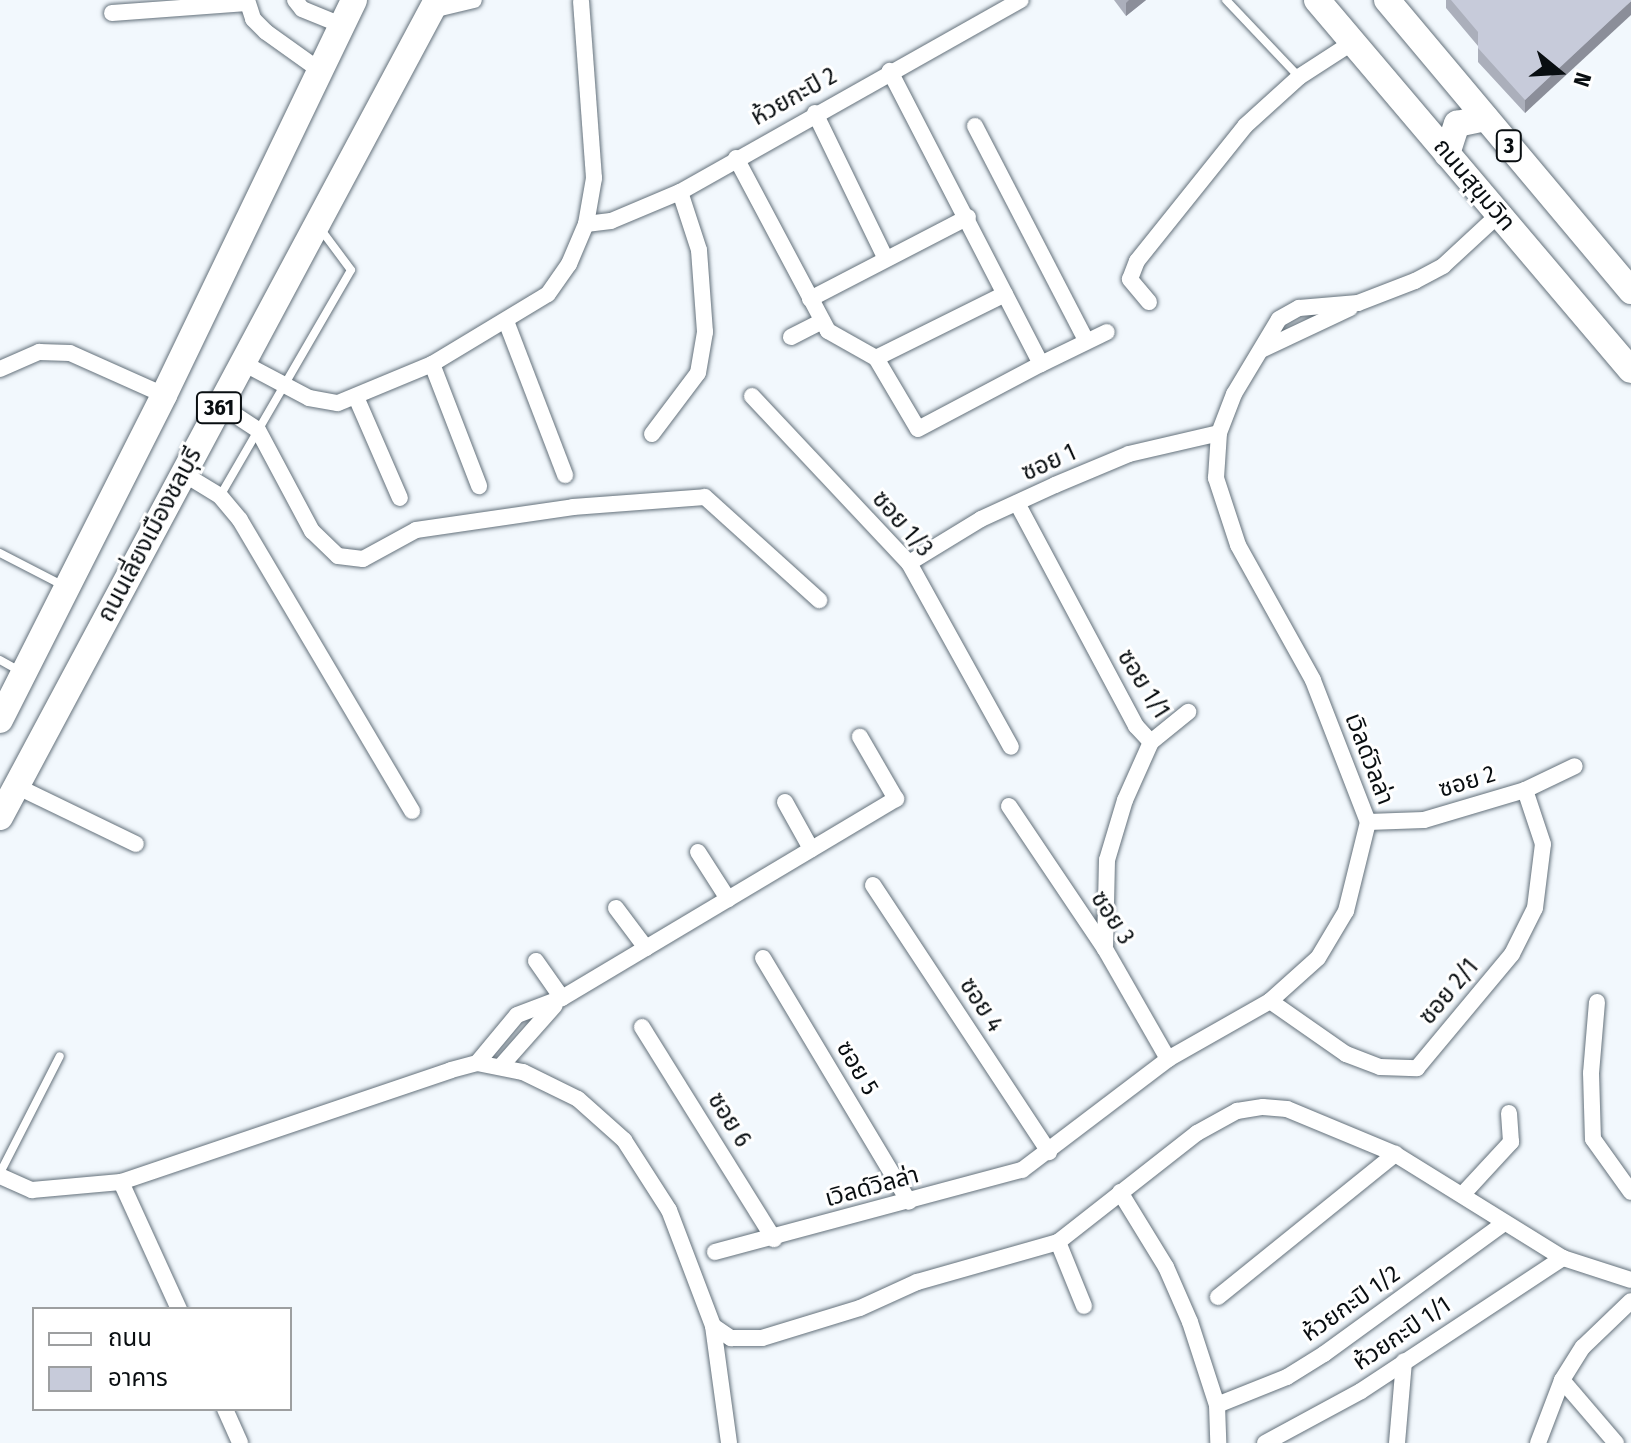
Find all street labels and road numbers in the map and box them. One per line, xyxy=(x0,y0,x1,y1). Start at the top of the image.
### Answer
street label: ห้วยกะปิ 2 xyxy=(746,62,842,132)
road number: 3 xyxy=(1495,128,1523,164)
street label: ถนนสุขุมวิท xyxy=(1427,133,1521,237)
road number: 361 xyxy=(195,390,243,426)
street label: ซอย 1 xyxy=(1017,438,1081,488)
street label: ถนนเลี่ยงเมืองชลบุรี xyxy=(92,443,208,627)
street label: ซอย 1/3 xyxy=(866,485,938,563)
street label: ซอย 1/1 xyxy=(1111,644,1175,724)
street label: เวิลด์วิลล่า xyxy=(1338,709,1400,809)
street label: ซอย 2 xyxy=(1435,760,1499,804)
street label: ซอย 3 xyxy=(1084,886,1140,950)
street label: ซอย 2/1 xyxy=(1413,953,1485,1031)
street label: ซอย 4 xyxy=(953,973,1009,1037)
street label: ซอย 5 xyxy=(830,1036,884,1100)
street label: ซอย 6 xyxy=(701,1087,757,1153)
street label: เวิลด์วิลล่า xyxy=(822,1161,922,1213)
street label: ห้วยกะปิ 1/2 xyxy=(1296,1260,1406,1348)
street label: ห้วยกะปิ 1/1 xyxy=(1348,1291,1456,1377)

